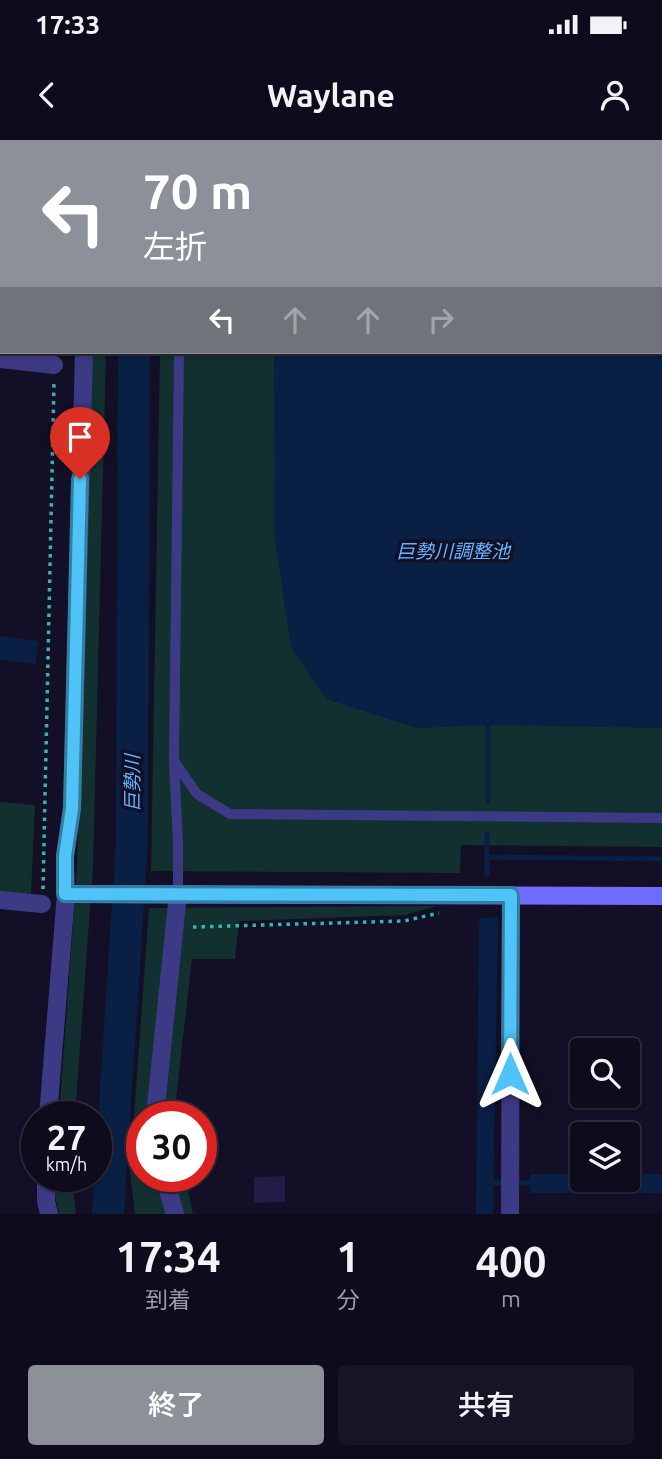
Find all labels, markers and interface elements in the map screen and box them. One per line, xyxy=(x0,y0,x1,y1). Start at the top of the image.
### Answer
text: 17:33 xyxy=(35,10,100,39)
icon: back xyxy=(28,76,66,114)
icon: person xyxy=(596,76,634,114)
text: Waylane xyxy=(267,77,395,113)
text: 70 m xyxy=(143,163,252,218)
icon: left xyxy=(28,168,119,259)
text: 左折 xyxy=(143,228,207,264)
icon: left xyxy=(203,301,241,339)
icon: ahead xyxy=(276,301,314,339)
icon: ahead xyxy=(349,301,387,339)
icon: right xyxy=(422,301,460,339)
pin xyxy=(50,407,110,479)
icon: arrive xyxy=(61,418,99,456)
water label: 巨勢川調整池 xyxy=(396,540,512,562)
water label: 巨勢川 xyxy=(121,753,143,812)
position arrow xyxy=(473,1037,547,1111)
map controls xyxy=(570,1038,640,1192)
button: search xyxy=(570,1038,640,1108)
speed limit sign: 30 xyxy=(126,1101,217,1192)
text: 27 xyxy=(47,1117,86,1157)
button: layers xyxy=(570,1122,640,1192)
text: km/h xyxy=(46,1154,87,1174)
text: 17:34 xyxy=(116,1233,221,1280)
text: 1 xyxy=(336,1233,360,1280)
text: 400 xyxy=(475,1238,546,1285)
text: m xyxy=(501,1286,521,1311)
text: 到着 xyxy=(145,1287,191,1312)
text: 分 xyxy=(337,1287,360,1312)
button: 終了 xyxy=(28,1365,324,1445)
button: 共有 xyxy=(338,1365,634,1445)

